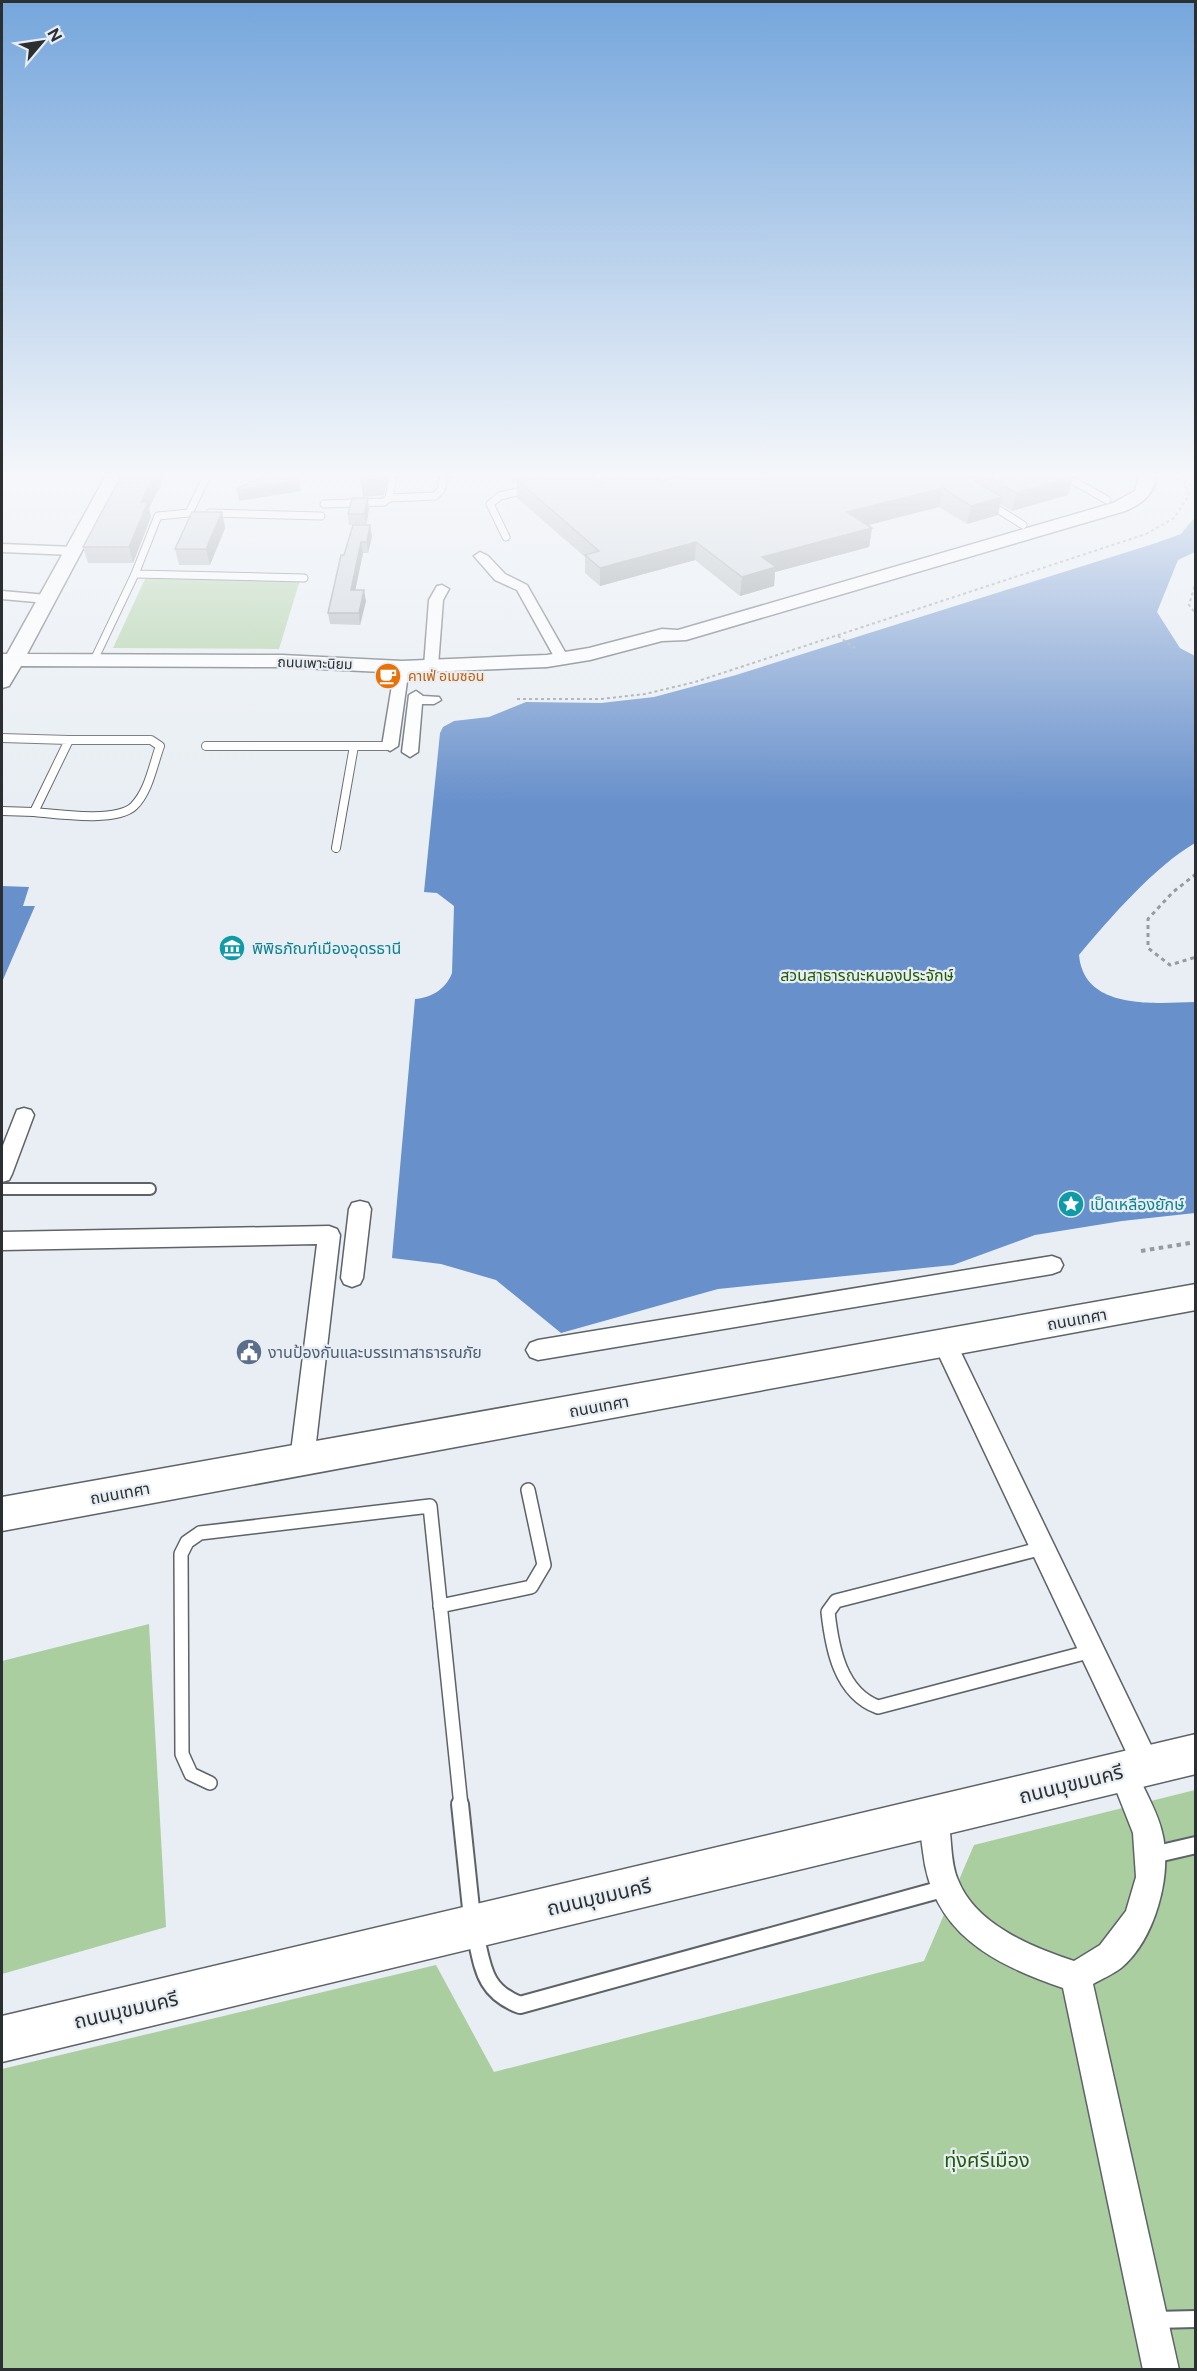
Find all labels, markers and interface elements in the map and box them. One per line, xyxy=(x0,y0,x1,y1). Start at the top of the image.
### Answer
north arrow xyxy=(12,12,72,72)
text: N xyxy=(43,25,66,45)
street label: ถนนเพาะนิยม xyxy=(277,654,353,672)
cafe icon: คาเฟ่ อเมซอน xyxy=(373,661,403,691)
place label: คาเฟ่ อเมซอน xyxy=(408,668,484,684)
museum icon: พิพิธภัณฑ์เมืองอุดรธานี xyxy=(217,933,247,963)
place label: พิพิธภัณฑ์เมืองอุดรธานี xyxy=(252,939,401,958)
park label: สวนสาธารณะหนองประจักษ์ xyxy=(780,966,954,985)
place icon: เป็ดเหลืองยักษ์ xyxy=(1056,1189,1086,1219)
place label: เป็ดเหลืองยักษ์ xyxy=(1090,1195,1184,1214)
street label: ถนนเทศา xyxy=(1046,1305,1108,1334)
public building icon: งานป้องกันและบรรเทาสาธารณภัย xyxy=(234,1337,264,1367)
place label: งานป้องกันและบรรเทาสาธารณภัย xyxy=(268,1343,482,1362)
street label: ถนนเทศา xyxy=(568,1392,630,1421)
street label: ถนนเทศา xyxy=(89,1479,151,1508)
street label: ถนนมุขมนครี xyxy=(1016,1759,1126,1809)
street label: ถนนมุขมนครี xyxy=(544,1873,654,1921)
street label: ถนนมุขมนครี xyxy=(71,1986,181,2034)
park label: ทุ่งศรีเมือง xyxy=(944,2148,1030,2172)

